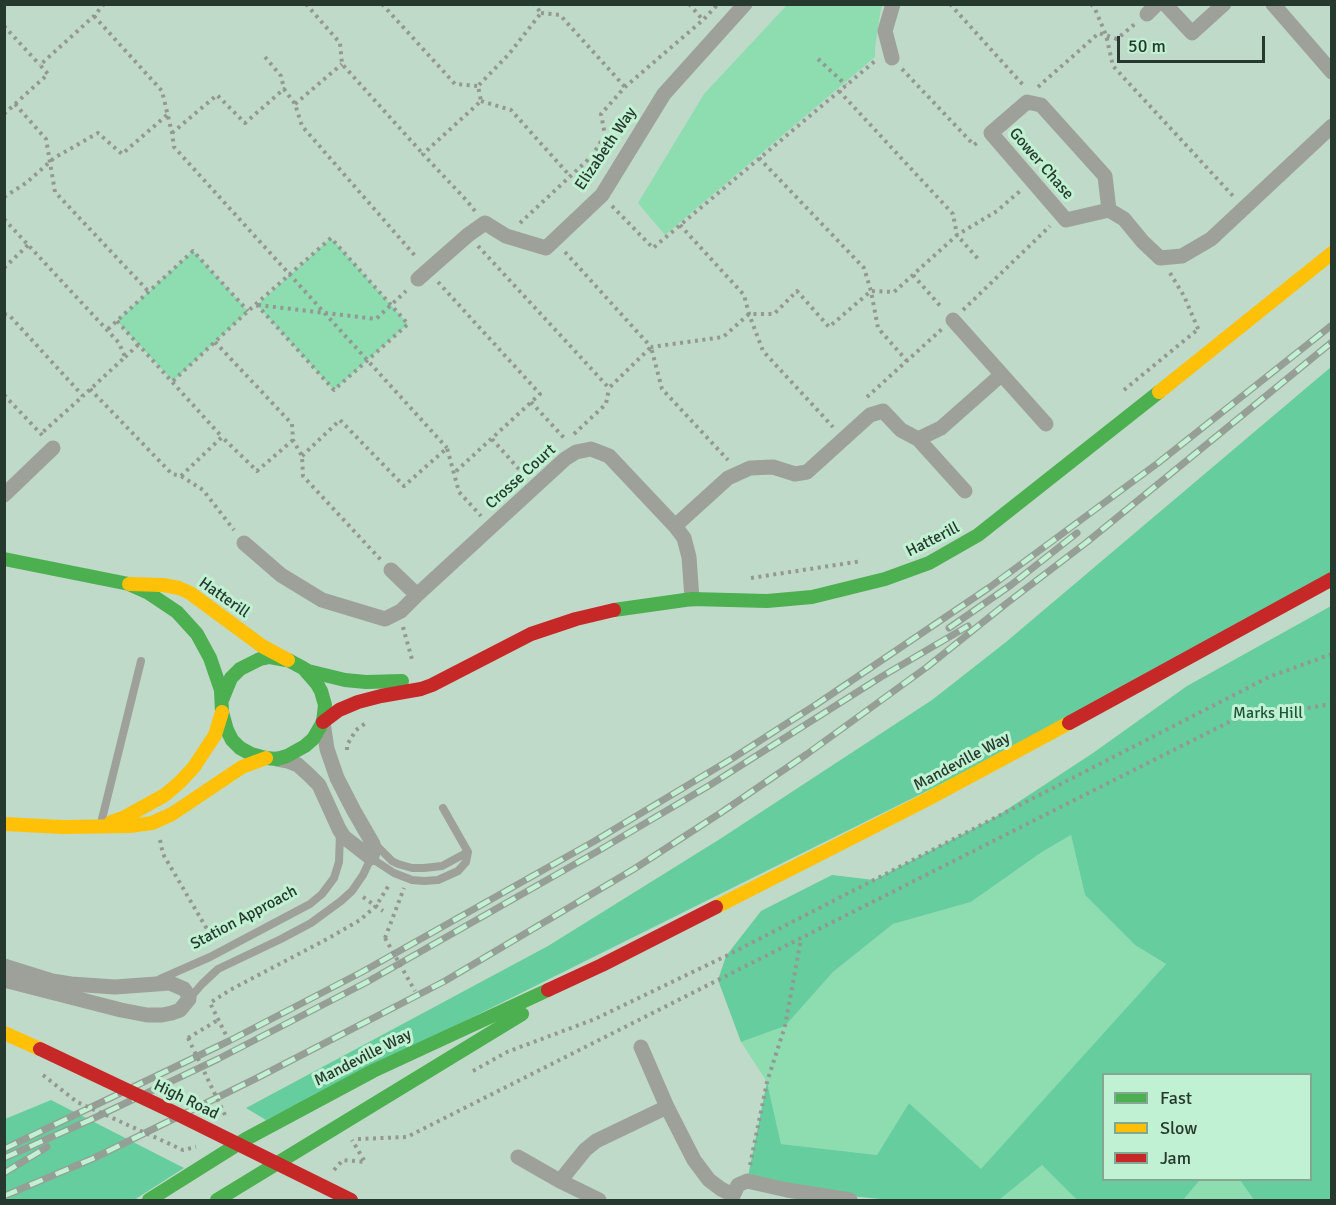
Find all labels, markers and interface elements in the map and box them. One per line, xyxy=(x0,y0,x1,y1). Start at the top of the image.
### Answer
scale bar xyxy=(1120,24,1268,62)
text: 50 m xyxy=(1128,35,1166,57)
street label: Elizabeth Way xyxy=(571,104,641,194)
street label: Gower Chase xyxy=(1005,124,1077,204)
street label: Crosse Court xyxy=(482,441,560,513)
street label: Hatterill xyxy=(903,518,963,562)
street label: Hatterill xyxy=(195,574,253,622)
park label: Marks Hill xyxy=(1233,704,1303,724)
street label: Mandeville Way xyxy=(910,729,1014,795)
street label: Station Approach xyxy=(187,882,301,954)
street label: Mandeville Way xyxy=(311,1025,415,1091)
legend xyxy=(1102,1073,1312,1181)
street label: High Road xyxy=(150,1076,222,1124)
text: Fast xyxy=(1160,1087,1192,1109)
text: Slow xyxy=(1160,1117,1197,1139)
text: Jam xyxy=(1160,1147,1191,1169)

